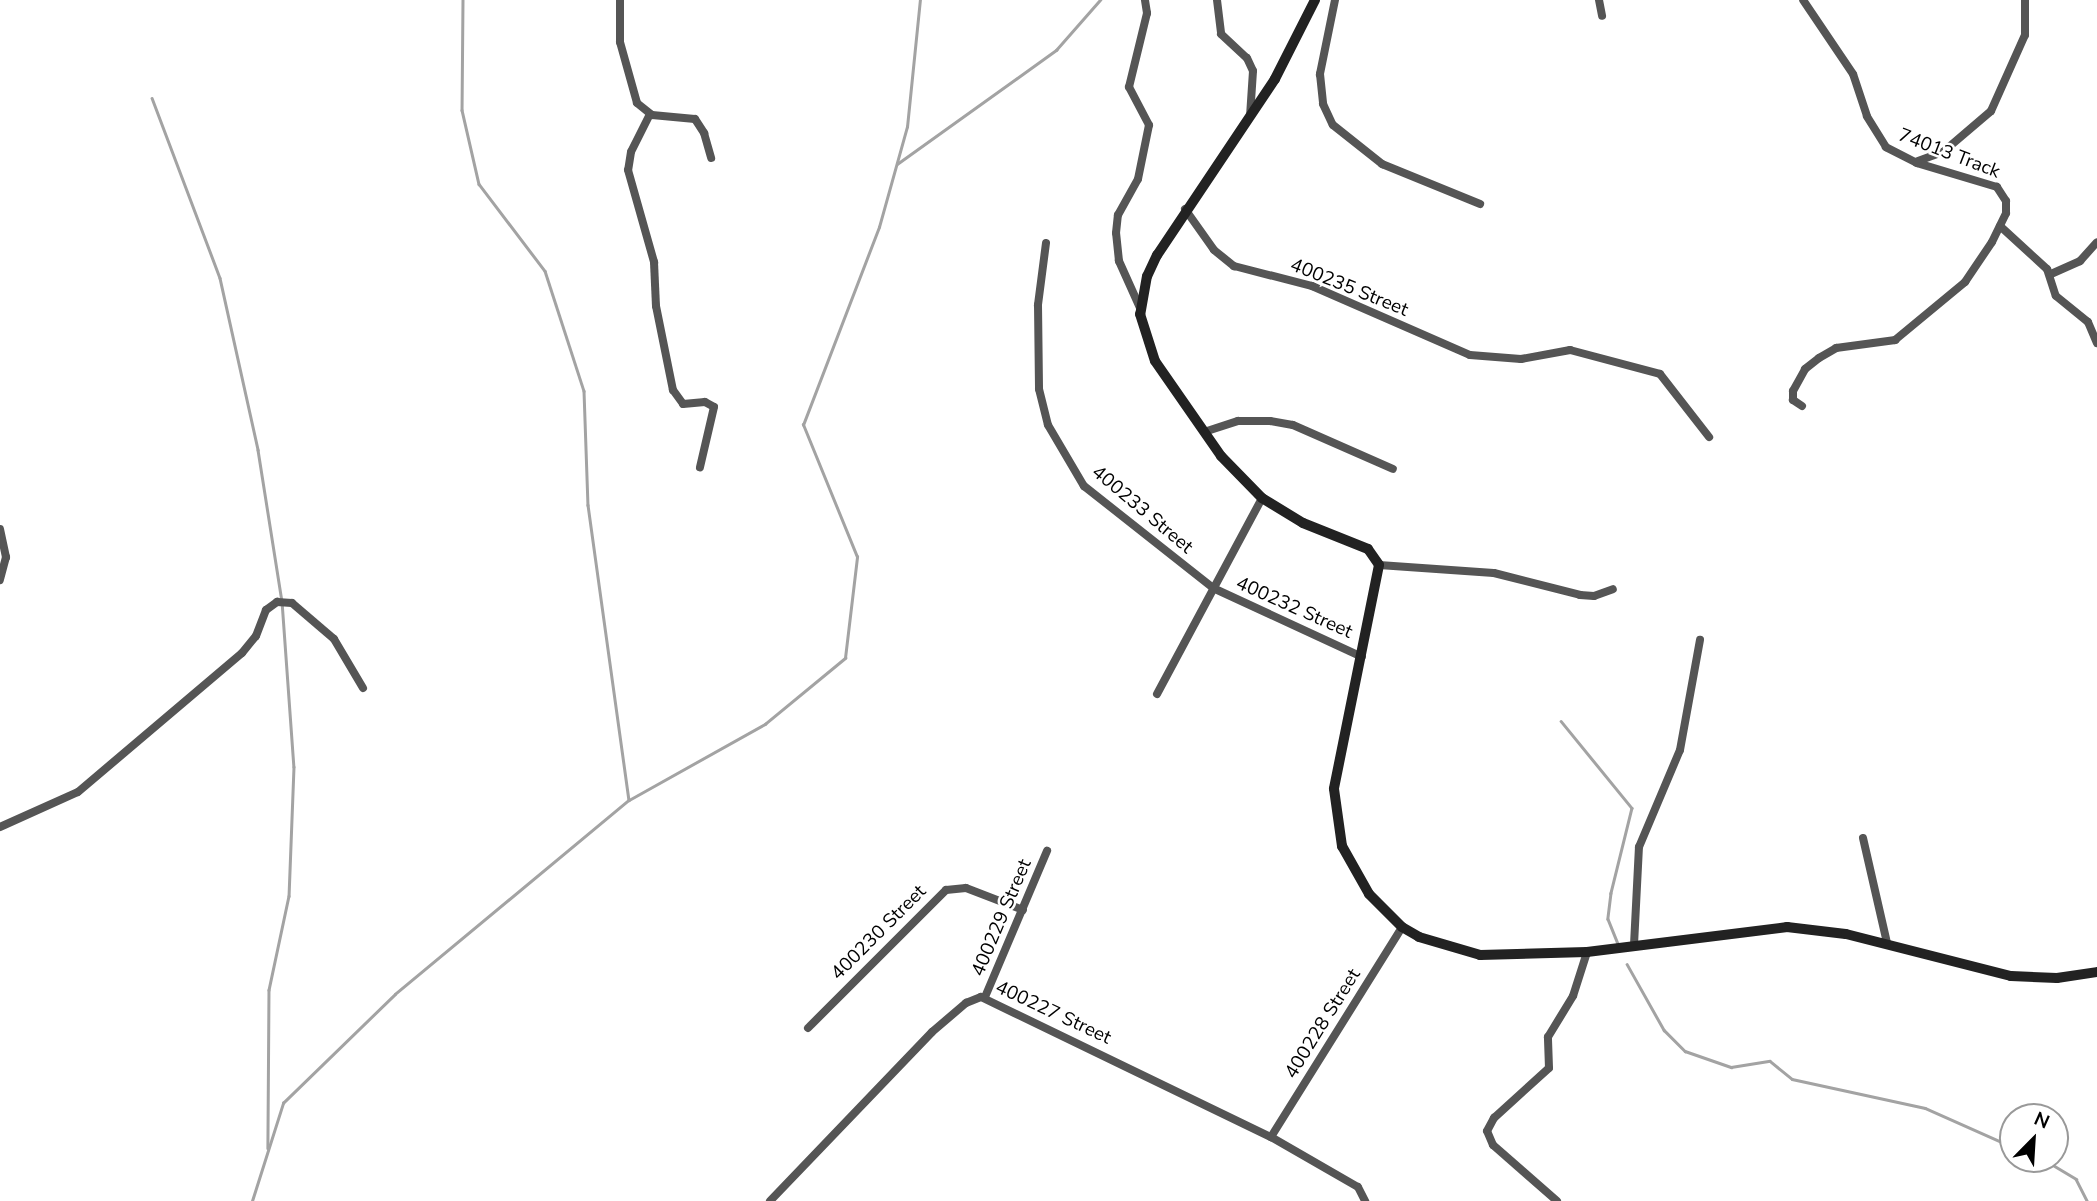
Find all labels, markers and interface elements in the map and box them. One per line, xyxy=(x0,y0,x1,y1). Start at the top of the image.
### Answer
street label: 74013 Track xyxy=(1895,124,2003,184)
street label: 400235 Street xyxy=(1287,254,1411,322)
street label: 400233 Street xyxy=(1087,461,1197,559)
street label: 400232 Street xyxy=(1232,572,1356,644)
street label: 400229 Street xyxy=(967,856,1037,980)
street label: 400230 Street xyxy=(827,881,931,985)
street label: 400228 Street xyxy=(1280,965,1366,1083)
street label: 400227 Street xyxy=(991,976,1115,1050)
north arrow xyxy=(1999,1103,2069,1173)
text: N xyxy=(2030,1106,2054,1135)

